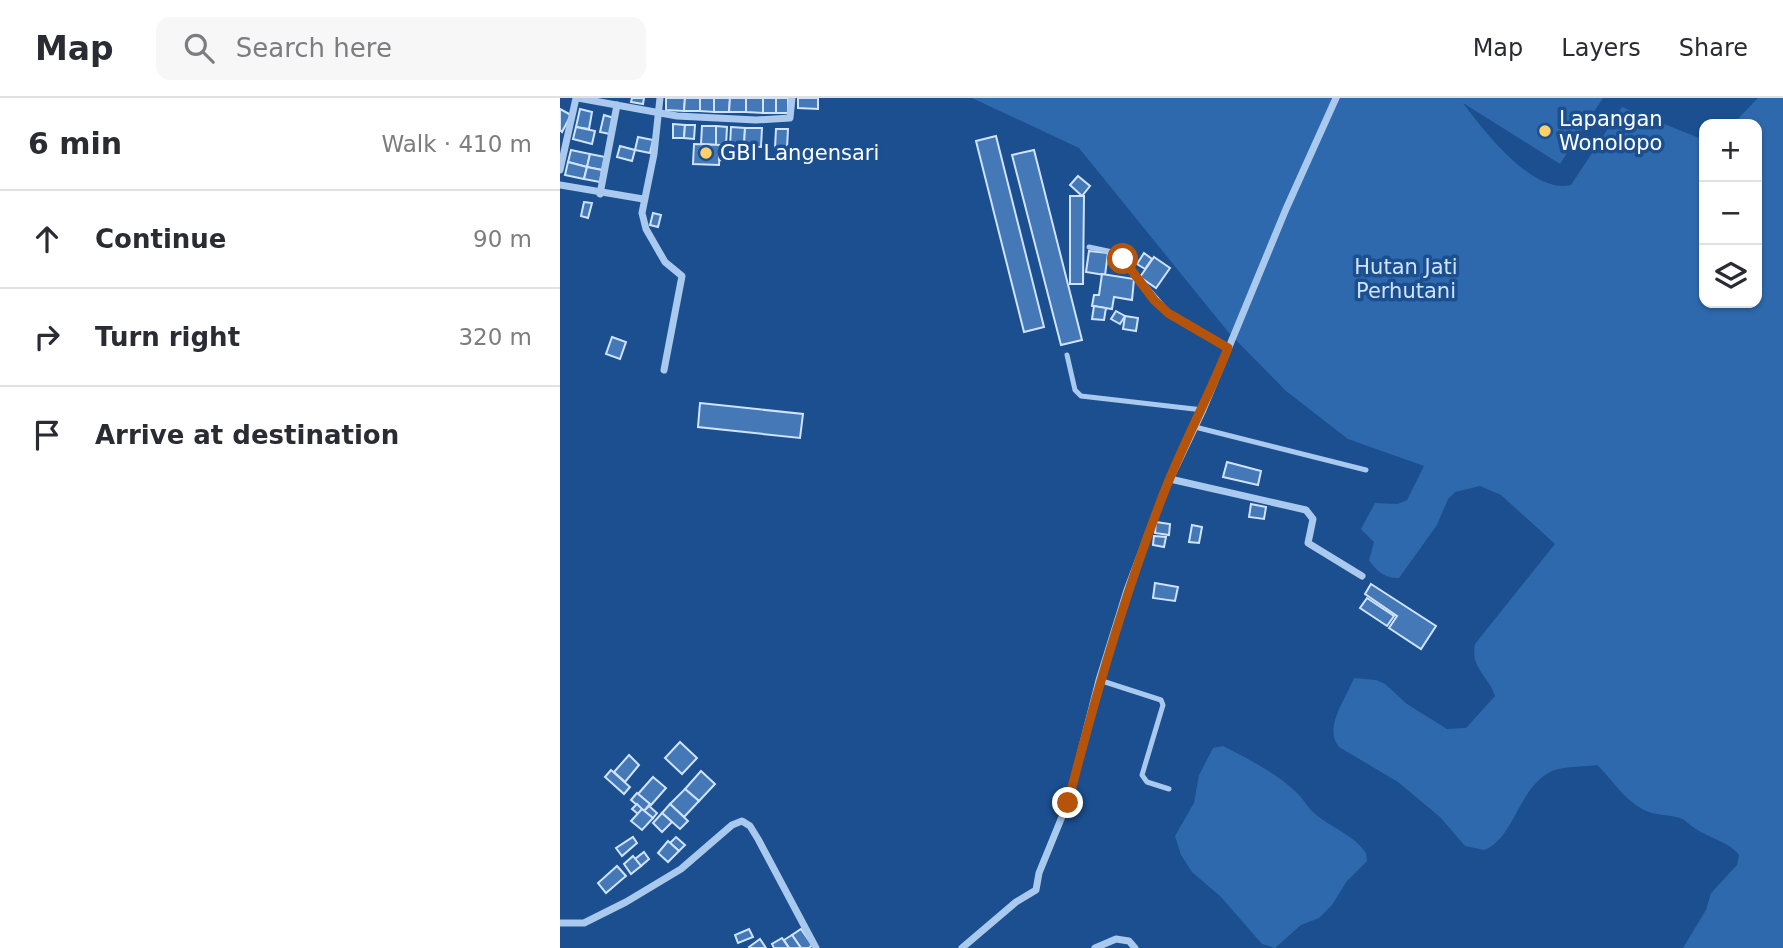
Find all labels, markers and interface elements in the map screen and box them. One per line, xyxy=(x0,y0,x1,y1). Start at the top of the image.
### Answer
search box xyxy=(156,17,646,80)
text: Map xyxy=(35,29,114,68)
icon: search xyxy=(180,29,218,67)
text: Search here xyxy=(236,33,392,63)
text: Map xyxy=(1473,34,1523,62)
text: Layers xyxy=(1561,34,1641,62)
text: Share xyxy=(1679,34,1748,62)
place label: Lapangan Wonolopo xyxy=(1559,107,1663,155)
map controls xyxy=(1699,119,1762,308)
button: + xyxy=(1699,119,1762,182)
marker: Lapangan Wonolopo xyxy=(1537,123,1553,139)
text: 6 min xyxy=(28,126,122,161)
text: Walk · 410 m xyxy=(381,131,532,157)
place label: GBI Langensari xyxy=(720,141,879,165)
marker: GBI Langensari xyxy=(698,145,714,161)
button: − xyxy=(1699,182,1762,245)
icon: ahead xyxy=(28,220,66,258)
text: Continue xyxy=(95,224,226,254)
text: 90 m xyxy=(473,226,532,252)
route start xyxy=(1107,243,1138,274)
button: layers xyxy=(1699,245,1762,308)
park label: Hutan Jati Perhutani xyxy=(1354,255,1458,303)
icon: right xyxy=(28,318,66,356)
text: Turn right xyxy=(95,322,240,352)
text: 320 m xyxy=(458,324,532,350)
icon: arrive xyxy=(28,416,66,454)
text: Arrive at destination xyxy=(95,420,399,450)
route end xyxy=(1052,787,1083,818)

